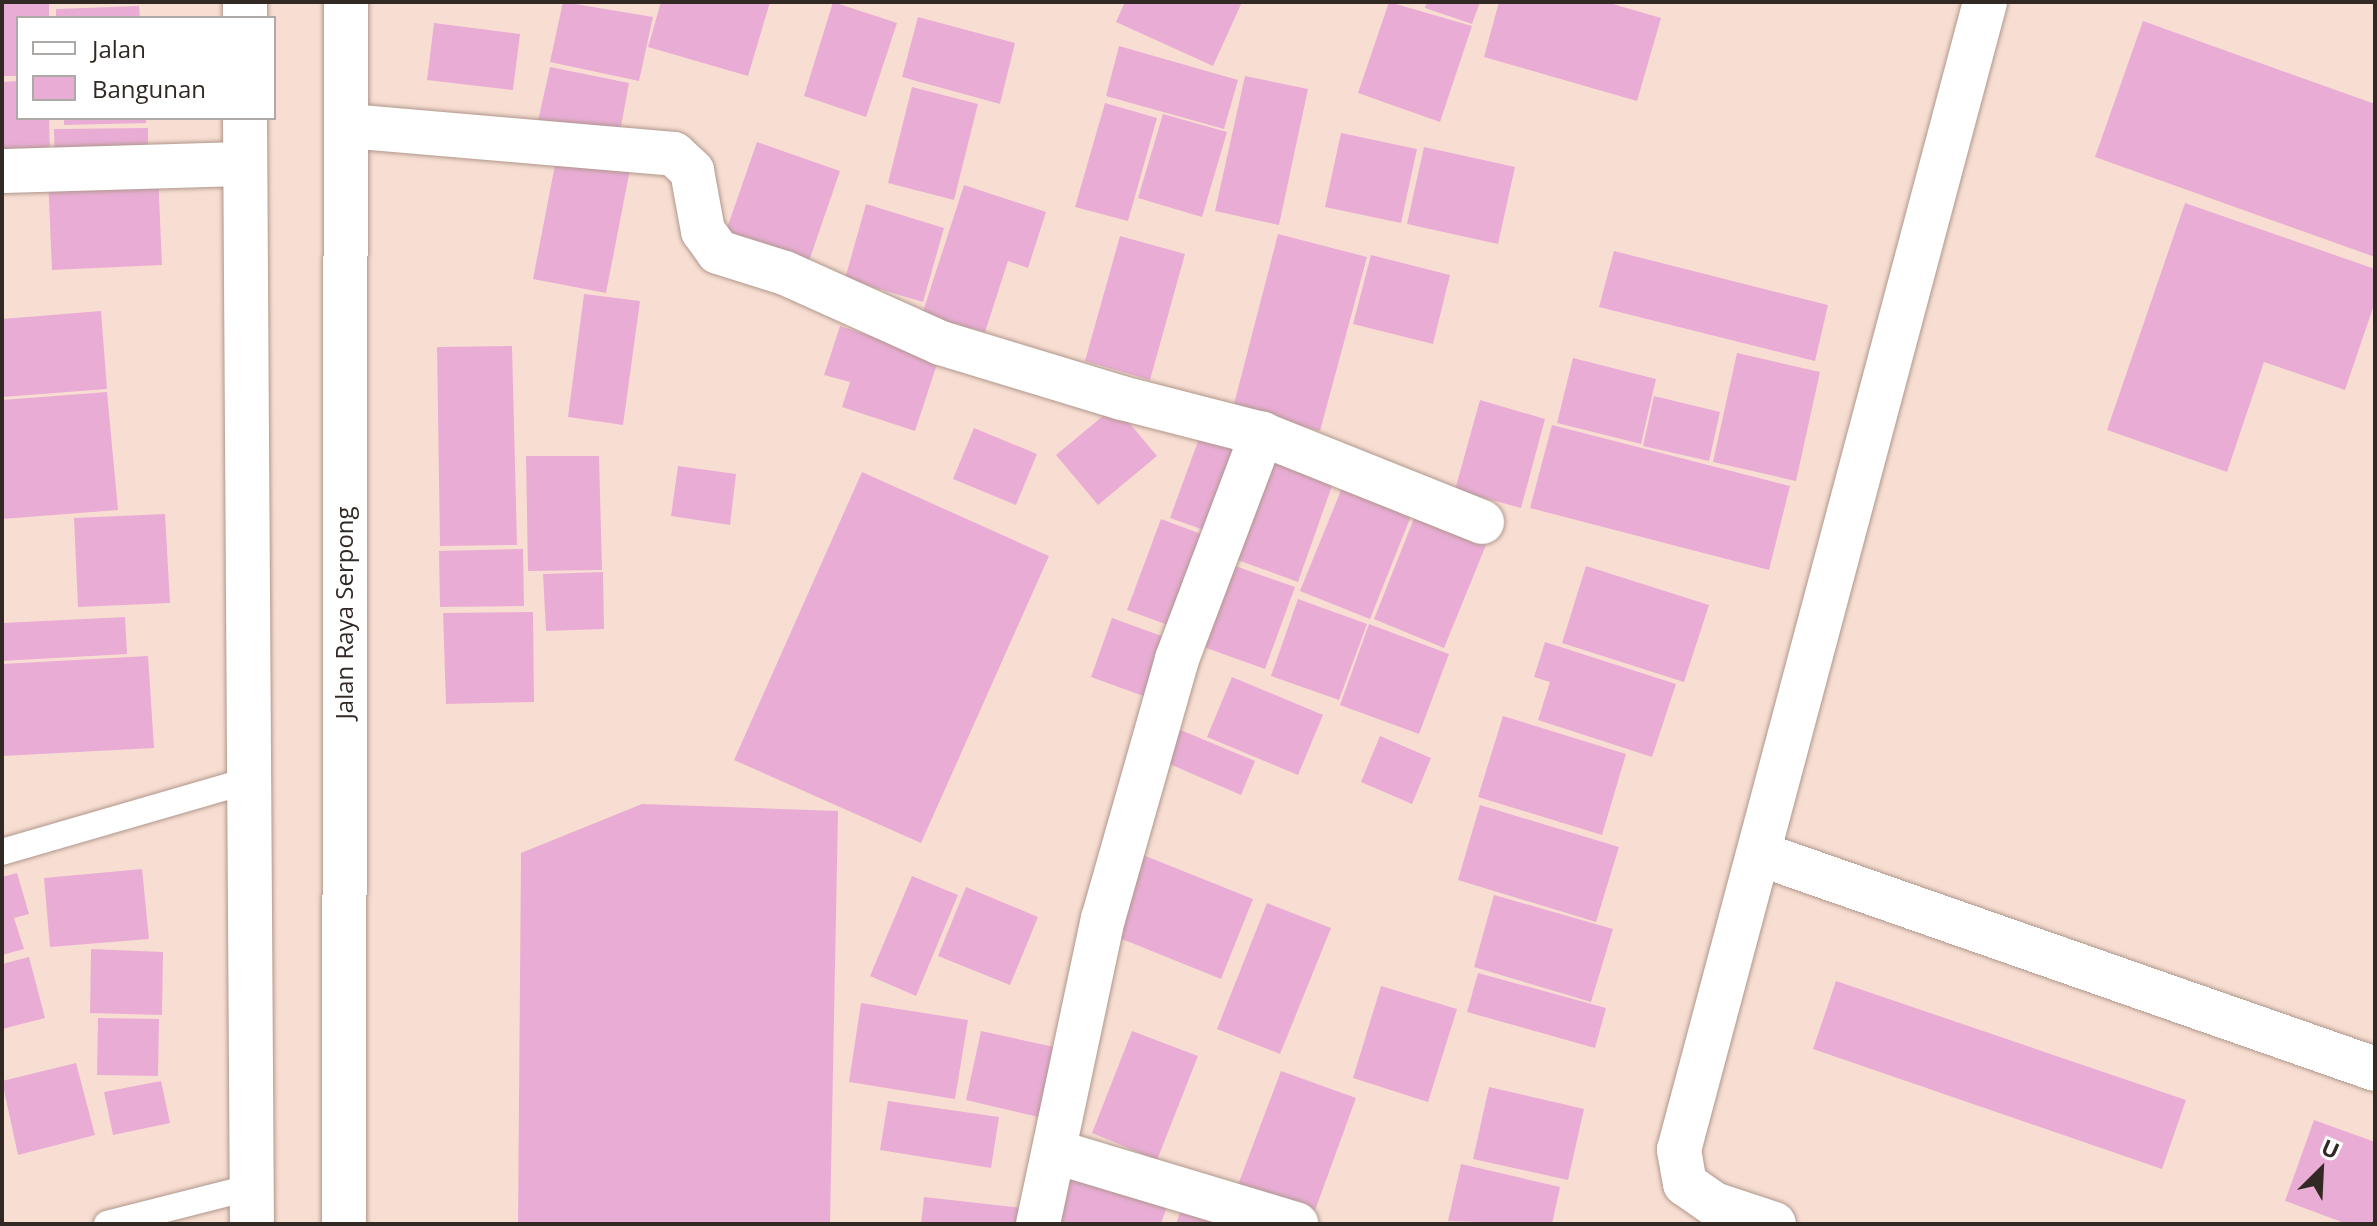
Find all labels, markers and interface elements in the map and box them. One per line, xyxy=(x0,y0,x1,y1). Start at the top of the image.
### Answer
legend xyxy=(16,16,276,120)
text: Jalan xyxy=(92,32,146,65)
text: Bangunan xyxy=(92,72,206,105)
street label: Jalan Raya Serpong xyxy=(330,506,358,720)
north arrow xyxy=(2281,1130,2361,1210)
text: U xyxy=(2317,1131,2344,1165)

